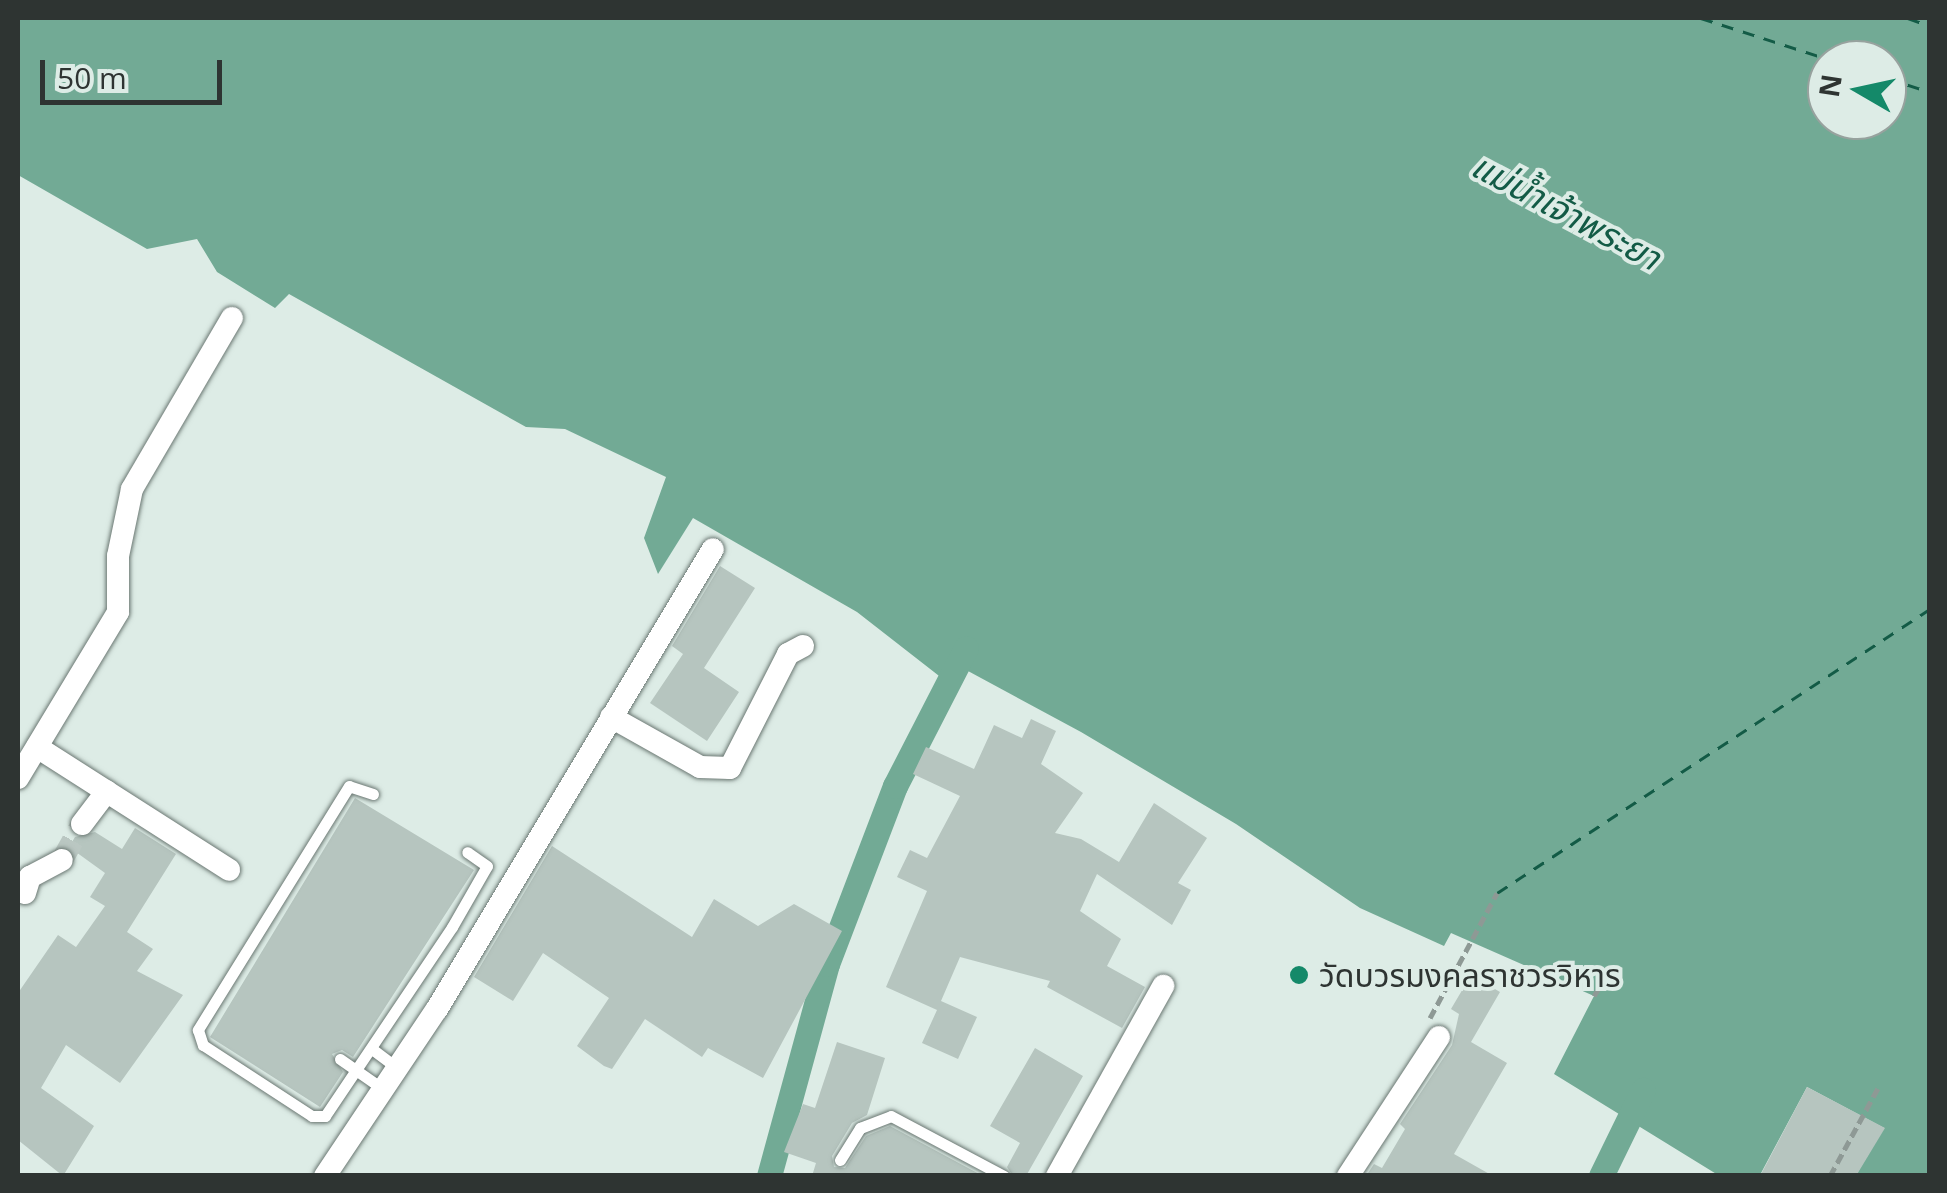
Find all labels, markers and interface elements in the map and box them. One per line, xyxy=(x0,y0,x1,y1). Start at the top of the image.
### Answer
scale bar xyxy=(45,40,228,102)
north arrow xyxy=(1807,40,1907,140)
text: 50 m xyxy=(57,57,127,98)
text: N xyxy=(1809,71,1850,100)
water label: แม่น้ำเจ้าพระยา xyxy=(1465,144,1667,278)
place label: วัดบวรมงคลราชวรวิหาร xyxy=(1319,956,1621,994)
marker: วัดบวรมงคลราชวรวิหาร xyxy=(1288,964,1310,986)

